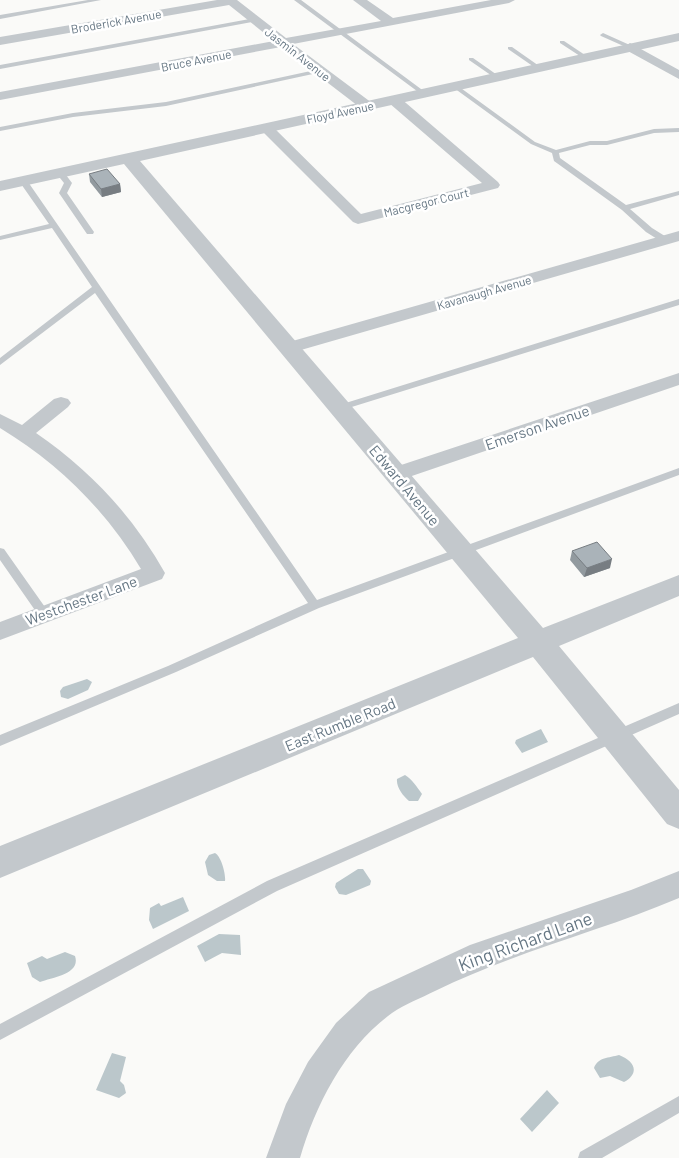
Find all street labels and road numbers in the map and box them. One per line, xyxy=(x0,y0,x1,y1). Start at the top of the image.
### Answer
street label: Broderick Avenue xyxy=(70,6,162,36)
street label: Jasmin Avenue xyxy=(263,24,333,84)
street label: Bruce Avenue xyxy=(160,46,232,74)
street label: Floyd Avenue xyxy=(305,98,375,126)
street label: Macgregor Court xyxy=(382,185,470,219)
street label: Kavanaugh Avenue xyxy=(435,272,533,312)
street label: Emerson Avenue xyxy=(483,401,591,453)
street label: Edward Avenue xyxy=(366,441,444,529)
street label: Westchester Lane xyxy=(23,571,139,629)
street label: East Rumble Road xyxy=(282,694,398,754)
street label: King Richard Lane xyxy=(455,907,595,975)

